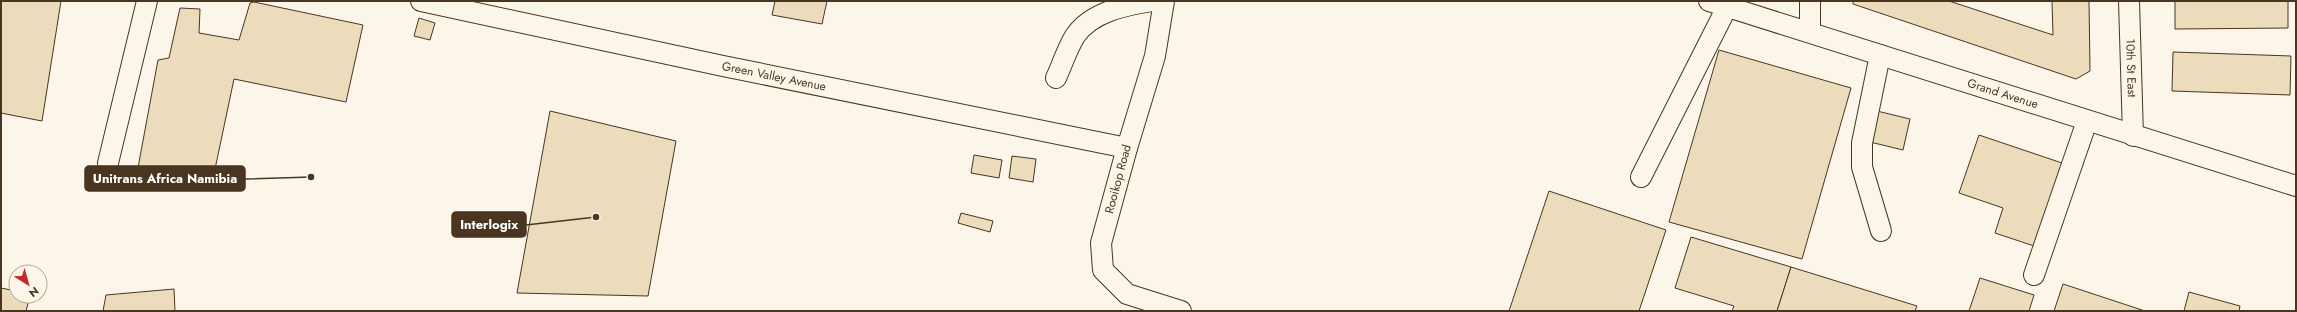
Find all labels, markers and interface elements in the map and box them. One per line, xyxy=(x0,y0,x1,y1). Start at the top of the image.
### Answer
street label: 10th St East xyxy=(2121,38,2141,98)
street label: Green Valley Avenue xyxy=(720,57,828,96)
street label: Grand Avenue xyxy=(1965,74,2040,113)
street label: Rooikop Road xyxy=(1100,142,1136,216)
callout: Unitrans Africa Namibia xyxy=(85,166,245,191)
text: Unitrans Africa Namibia xyxy=(93,169,237,188)
callout: Interlogix xyxy=(452,212,526,237)
text: Interlogix xyxy=(460,215,518,234)
north arrow xyxy=(8,264,48,304)
text: N xyxy=(26,283,42,301)

